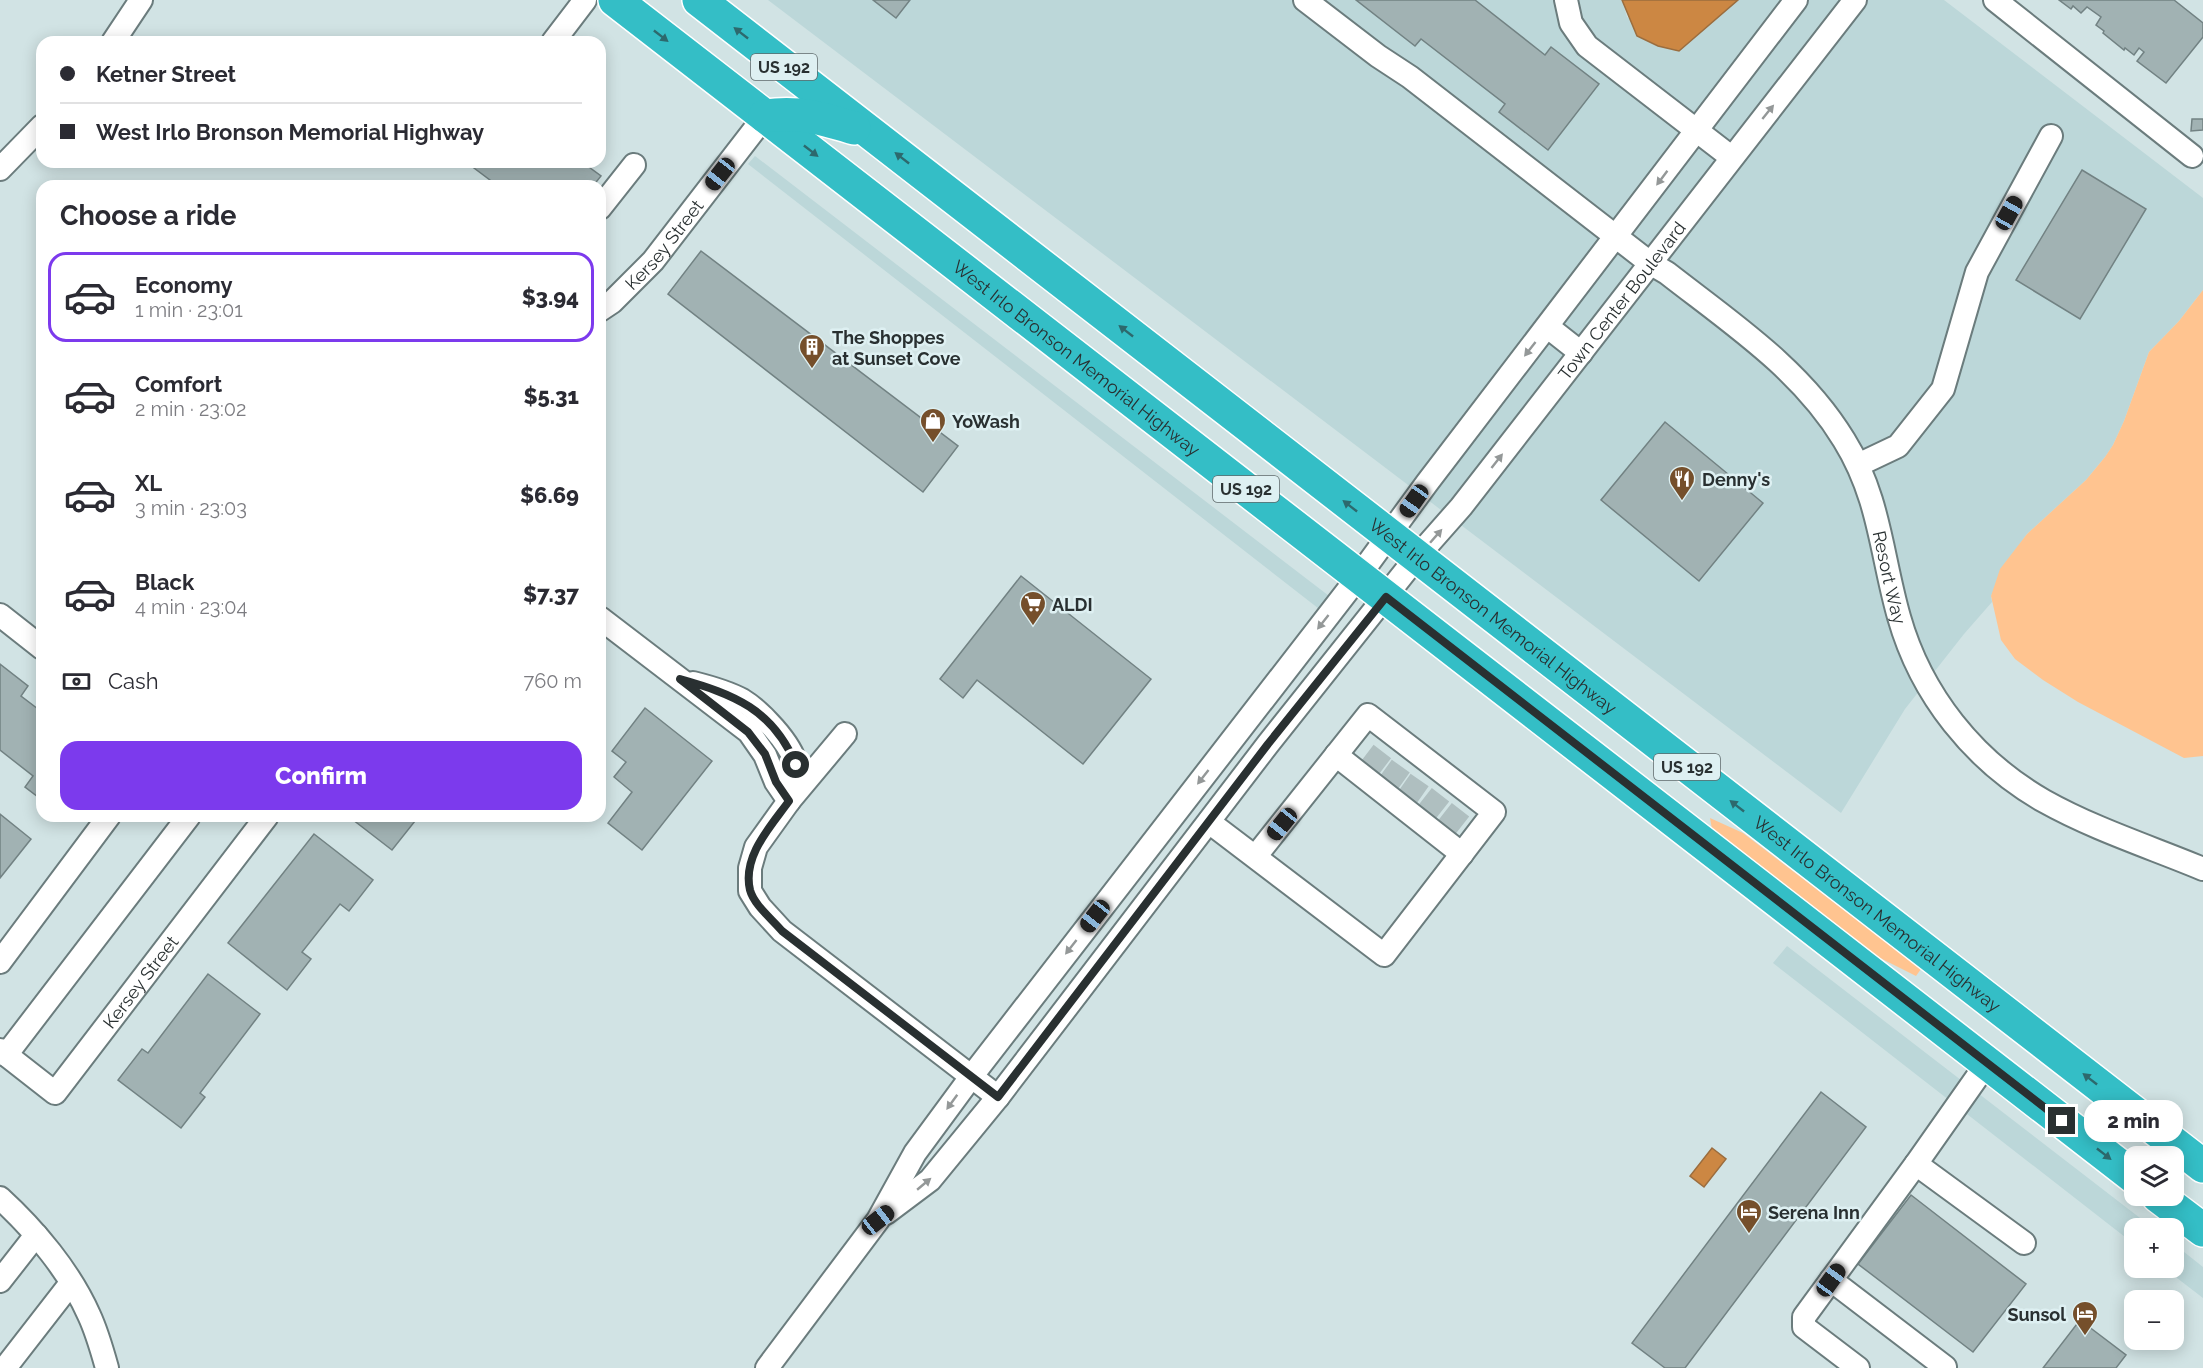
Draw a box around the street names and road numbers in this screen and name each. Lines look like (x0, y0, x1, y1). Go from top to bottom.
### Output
road number: US 192 (751, 54, 817, 80)
street label: Kersey Street (620, 195, 707, 294)
street label: Town Center Boulevard (1554, 217, 1689, 384)
street label: West Irlo Bronson Memorial Highway (949, 255, 1205, 460)
road number: US 192 (1213, 476, 1279, 502)
street label: West Irlo Bronson Memorial Highway (1365, 513, 1621, 718)
street label: Resort Way (1869, 529, 1911, 627)
road number: US 192 (1654, 754, 1720, 780)
street label: West Irlo Bronson Memorial Highway (1750, 811, 2005, 1016)
street label: Kersey Street (98, 931, 182, 1032)

